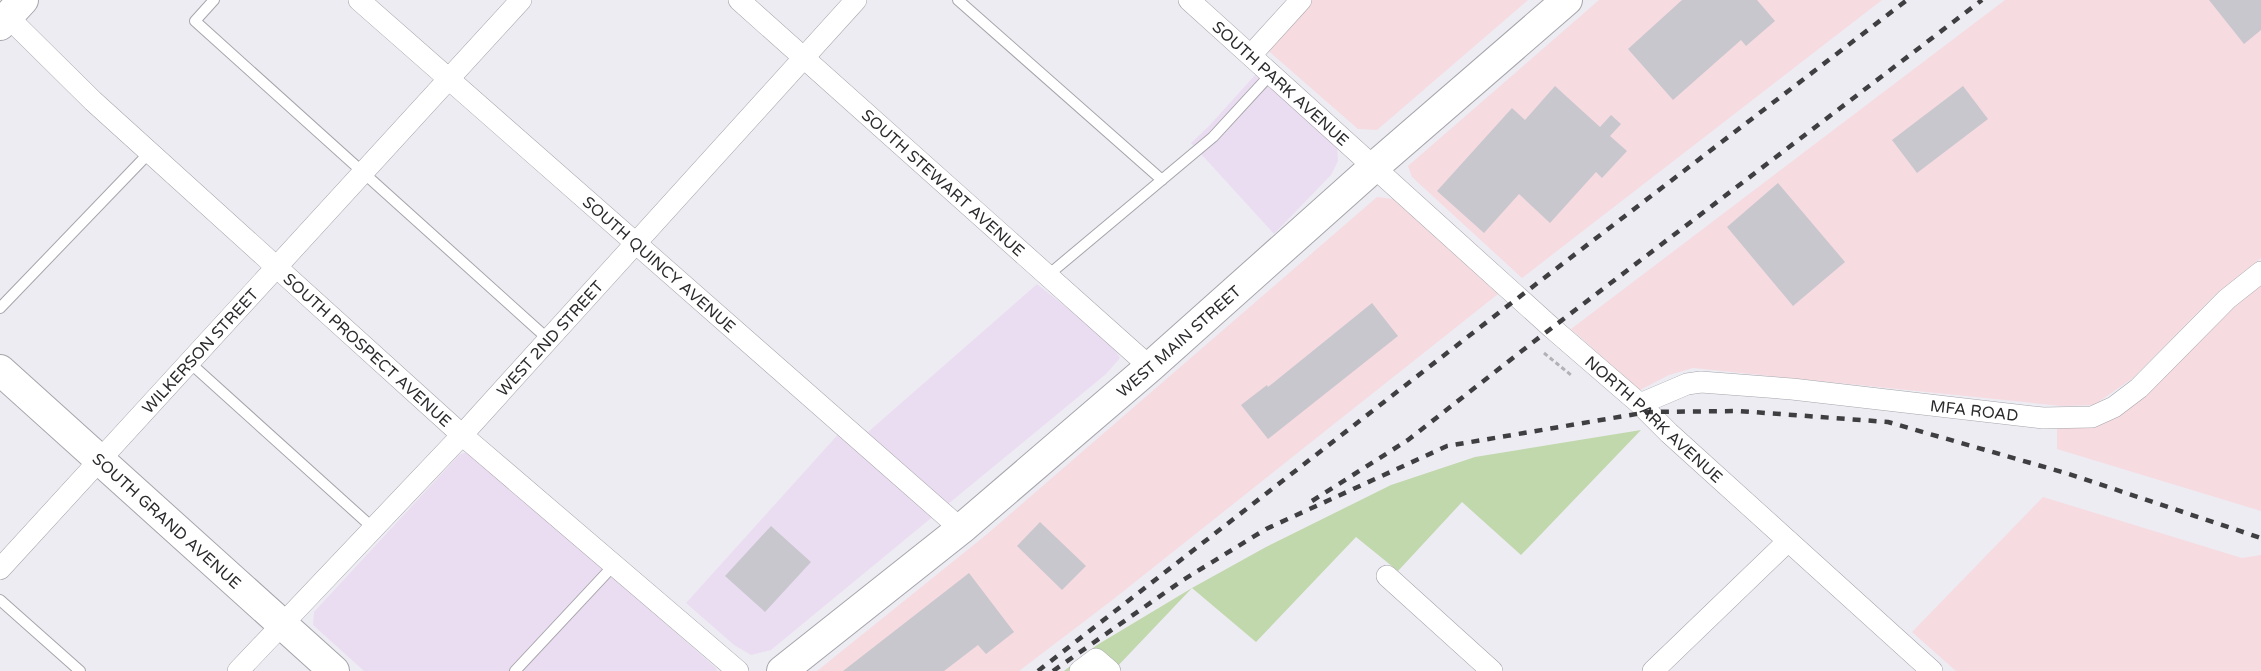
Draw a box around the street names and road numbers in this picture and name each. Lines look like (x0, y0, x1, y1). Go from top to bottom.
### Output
street label: SOUTH PARK AVENUE (1208, 17, 1353, 151)
street label: SOUTH STEWART AVENUE (857, 105, 1028, 261)
street label: SOUTH QUINCY AVENUE (578, 192, 739, 337)
street label: SOUTH PROSPECT AVENUE (279, 269, 455, 432)
street label: WEST 2ND STREET (493, 277, 608, 401)
street label: WEST MAIN STREET (1113, 281, 1246, 402)
street label: WILKERSON STREET (138, 284, 263, 418)
street label: NORTH PARK AVENUE (1580, 352, 1726, 488)
street label: MFA ROAD (1929, 396, 2019, 426)
street label: SOUTH GRAND AVENUE (88, 449, 245, 594)

